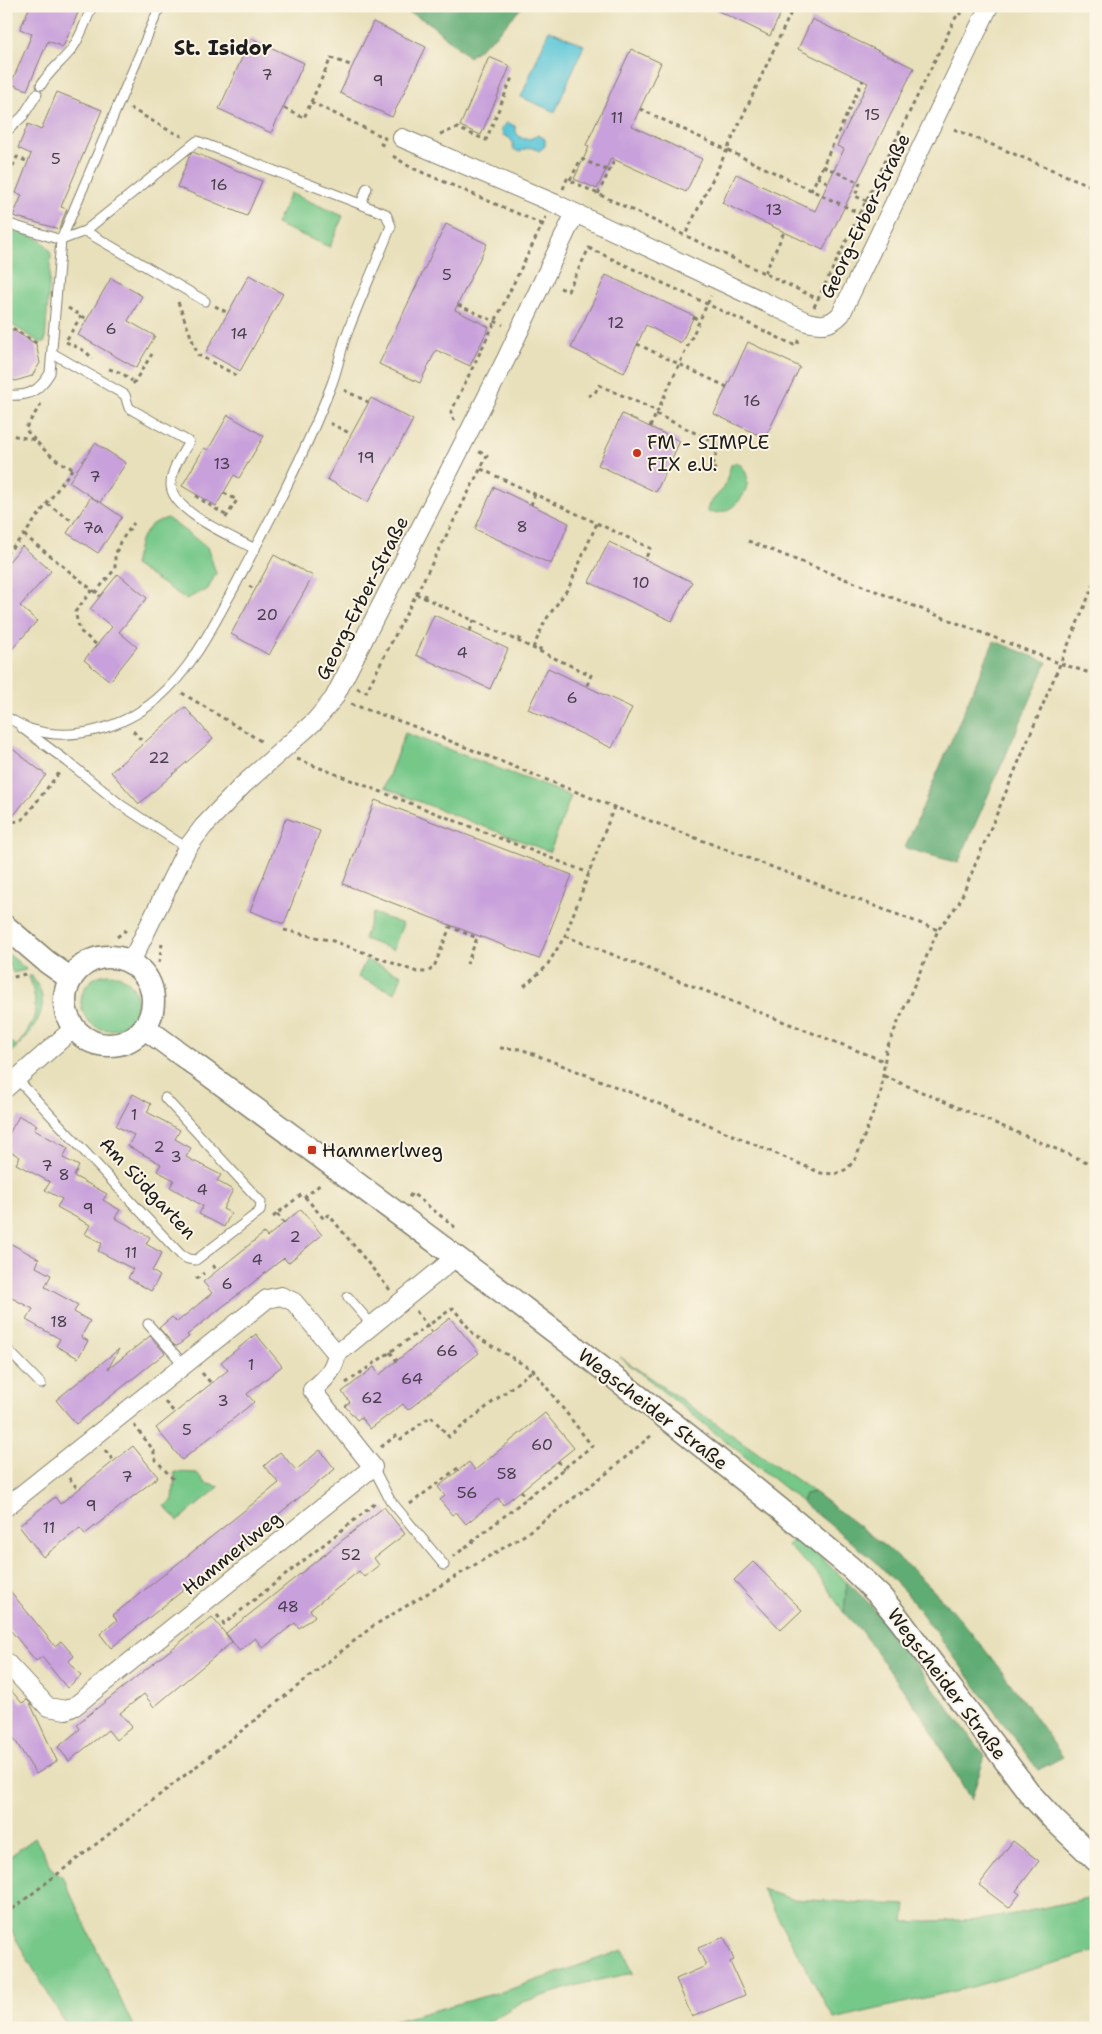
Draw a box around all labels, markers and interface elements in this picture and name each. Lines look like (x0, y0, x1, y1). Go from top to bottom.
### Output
district label: St. Isidor (174, 35, 273, 61)
house number: 7 (261, 64, 273, 85)
house number: 9 (372, 70, 384, 91)
house number: 15 (864, 104, 880, 125)
house number: 11 (611, 107, 623, 128)
street label: Georg-Erber-Straße (814, 129, 916, 303)
house number: 5 (51, 148, 61, 169)
house number: 16 (210, 174, 228, 195)
house number: 13 (765, 199, 783, 220)
house number: 5 (442, 264, 452, 285)
house number: 12 (607, 312, 625, 333)
house number: 6 (105, 318, 117, 339)
house number: 14 (230, 323, 248, 344)
house number: 16 (743, 390, 761, 411)
place label: FM - SIMPLE FIX e.U. (647, 430, 769, 477)
house number: 19 (357, 447, 375, 468)
marker: FM - SIMPLE FIX e.U. (631, 447, 643, 459)
house number: 13 (213, 453, 231, 474)
house number: 7 (89, 466, 101, 487)
street label: Georg-Erber-Straße (310, 512, 414, 684)
house number: 8 (516, 516, 528, 537)
house number: 7a (83, 517, 103, 538)
house number: 10 (632, 572, 650, 593)
house number: 20 (256, 604, 278, 625)
house number: 4 (456, 642, 468, 663)
house number: 6 (566, 687, 578, 708)
house number: 22 (148, 747, 170, 768)
house number: 1 (131, 1104, 137, 1125)
street label: Am Südgarten (94, 1132, 202, 1244)
house number: 2 (153, 1136, 165, 1157)
place label: Hammerlweg (322, 1138, 443, 1163)
marker: Hammerlweg (306, 1144, 318, 1156)
house number: 3 (170, 1146, 182, 1167)
house number: 7 (41, 1155, 53, 1176)
house number: 8 (58, 1164, 70, 1185)
house number: 4 (196, 1179, 208, 1200)
house number: 9 (82, 1198, 94, 1219)
house number: 2 (289, 1226, 301, 1247)
house number: 11 (125, 1242, 137, 1263)
house number: 4 (251, 1249, 263, 1270)
house number: 6 (221, 1273, 233, 1294)
house number: 18 (50, 1311, 68, 1332)
house number: 66 (436, 1340, 458, 1361)
street label: Wegscheider Straße (573, 1342, 733, 1476)
house number: 1 (248, 1354, 254, 1375)
house number: 64 (401, 1368, 423, 1389)
house number: 62 (361, 1387, 383, 1408)
house number: 3 (217, 1390, 229, 1411)
house number: 5 (182, 1419, 192, 1440)
house number: 60 (531, 1434, 553, 1455)
house number: 58 (497, 1463, 517, 1484)
house number: 7 (121, 1466, 133, 1487)
house number: 56 (457, 1482, 477, 1503)
house number: 9 (85, 1495, 97, 1516)
street label: Hammerlweg (177, 1505, 287, 1601)
house number: 11 (43, 1517, 55, 1538)
house number: 52 (341, 1544, 361, 1565)
house number: 48 (277, 1596, 299, 1617)
street label: Wegscheider Straße (882, 1603, 1012, 1765)

